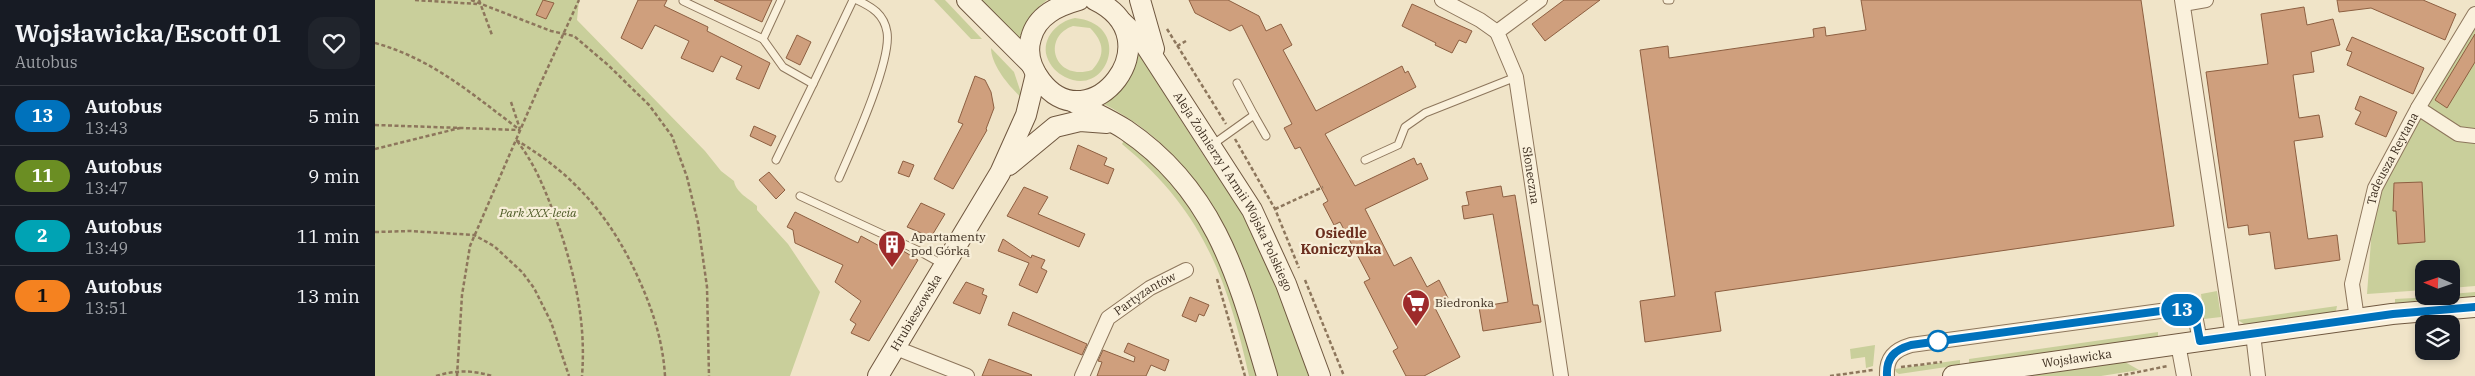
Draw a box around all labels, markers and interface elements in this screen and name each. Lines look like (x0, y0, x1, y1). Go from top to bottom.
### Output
text: Wojsławicka/Escott 01 (15, 17, 281, 49)
button: heart (308, 17, 360, 69)
text: Autobus (15, 52, 78, 72)
street label: Aleja Żołnierzy I Armii Wojska Polskiego (1171, 89, 1296, 293)
text: Autobus (85, 94, 162, 118)
text: 13 (32, 104, 53, 127)
text: 5 min (308, 104, 360, 128)
street label: Tadeusza Reytana (2363, 109, 2422, 206)
text: 13:43 (85, 118, 128, 138)
street label: Słoneczna (1520, 145, 1543, 206)
text: Autobus (85, 154, 162, 178)
text: 11 (32, 164, 53, 187)
text: 9 min (308, 164, 360, 188)
text: 13:47 (85, 178, 128, 198)
park label: Park XXX-lecia (498, 205, 577, 220)
text: Autobus (85, 214, 162, 238)
text: 2 (37, 224, 48, 247)
text: 11 min (297, 224, 360, 248)
district label: Osiedle Koniczynka (1300, 224, 1382, 258)
building icon: Apartamenty pod Górką (877, 229, 907, 268)
place label: Apartamenty pod Górką (911, 229, 986, 258)
text: 13:49 (85, 238, 128, 258)
north arrow (2415, 260, 2460, 305)
map controls (2415, 260, 2460, 360)
street label: Partyzantów (1111, 268, 1179, 318)
street label: Hrubieszowska (887, 271, 945, 353)
text: Autobus (85, 274, 162, 298)
text: 1 (37, 284, 48, 307)
text: 13 min (297, 284, 360, 308)
supermarket icon: Biedronka (1401, 288, 1431, 327)
line badge: 13 (2159, 294, 2205, 326)
place label: Biedronka (1435, 295, 1494, 310)
text: 13:51 (85, 298, 128, 318)
text: 13 (2171, 298, 2193, 321)
button: layers (2415, 315, 2460, 360)
unlabelled marker (1927, 330, 1949, 352)
street label: Wojsławicka (2041, 346, 2113, 370)

